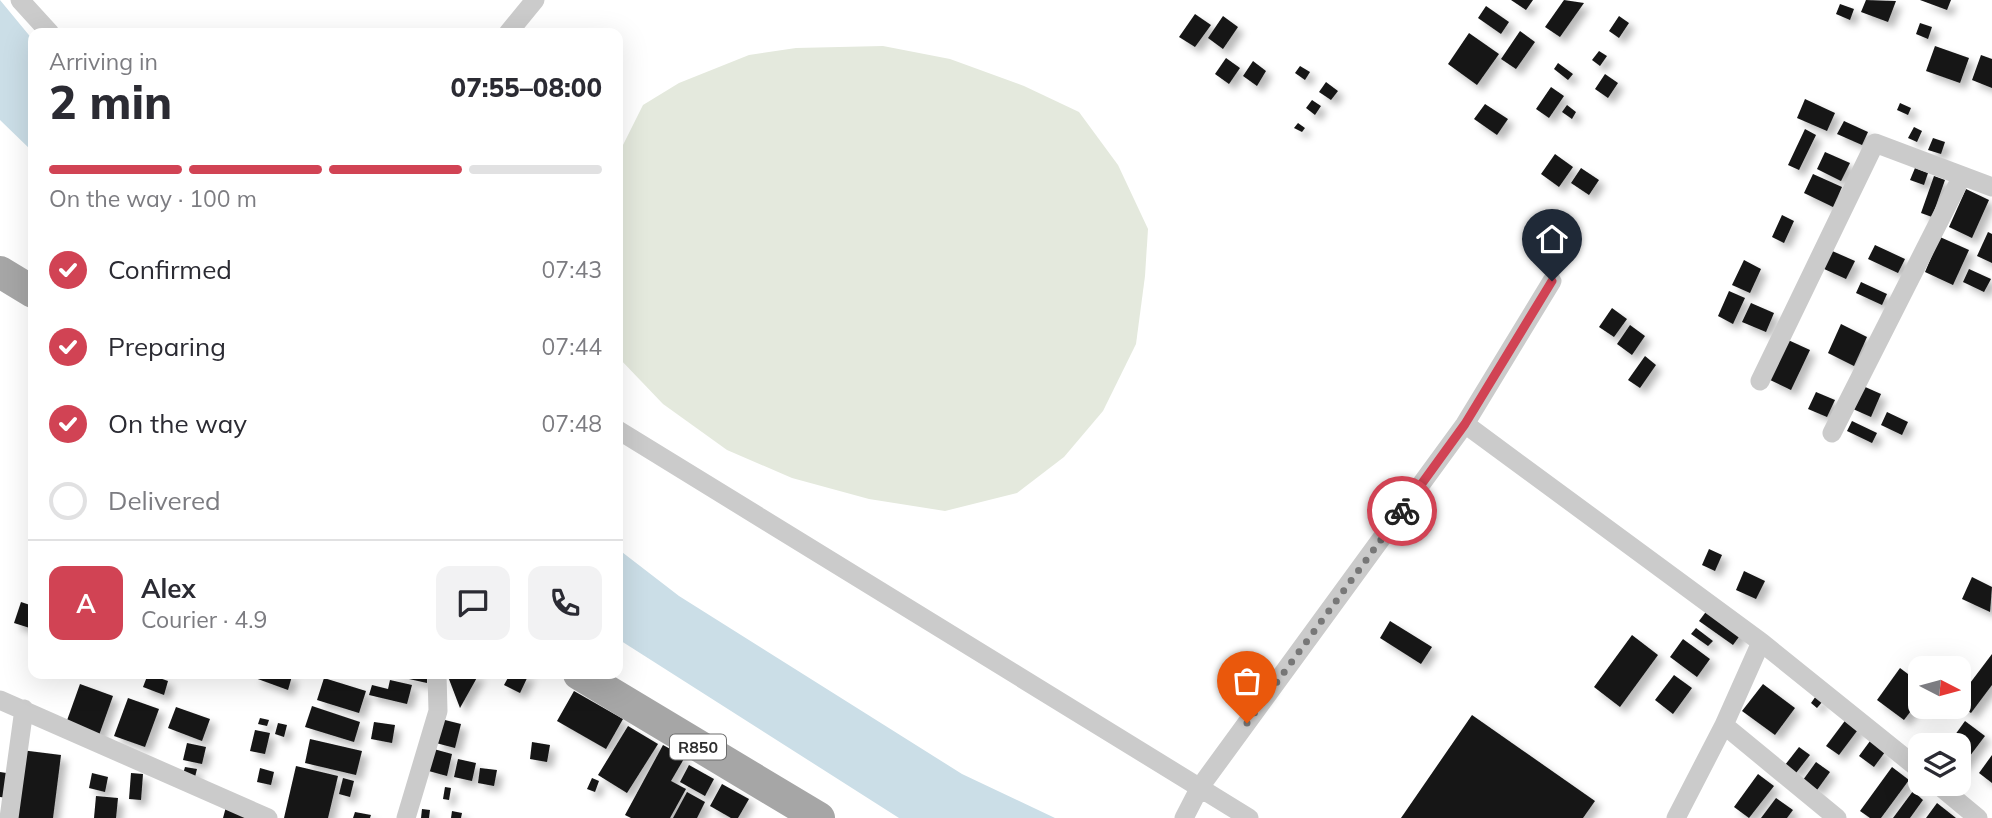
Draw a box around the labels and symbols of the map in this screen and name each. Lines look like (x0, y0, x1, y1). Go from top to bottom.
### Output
pin (1522, 209, 1582, 281)
courier (1367, 476, 1437, 546)
pin (1217, 651, 1277, 723)
north arrow (1908, 656, 1970, 719)
road number: R850 (670, 734, 726, 760)

